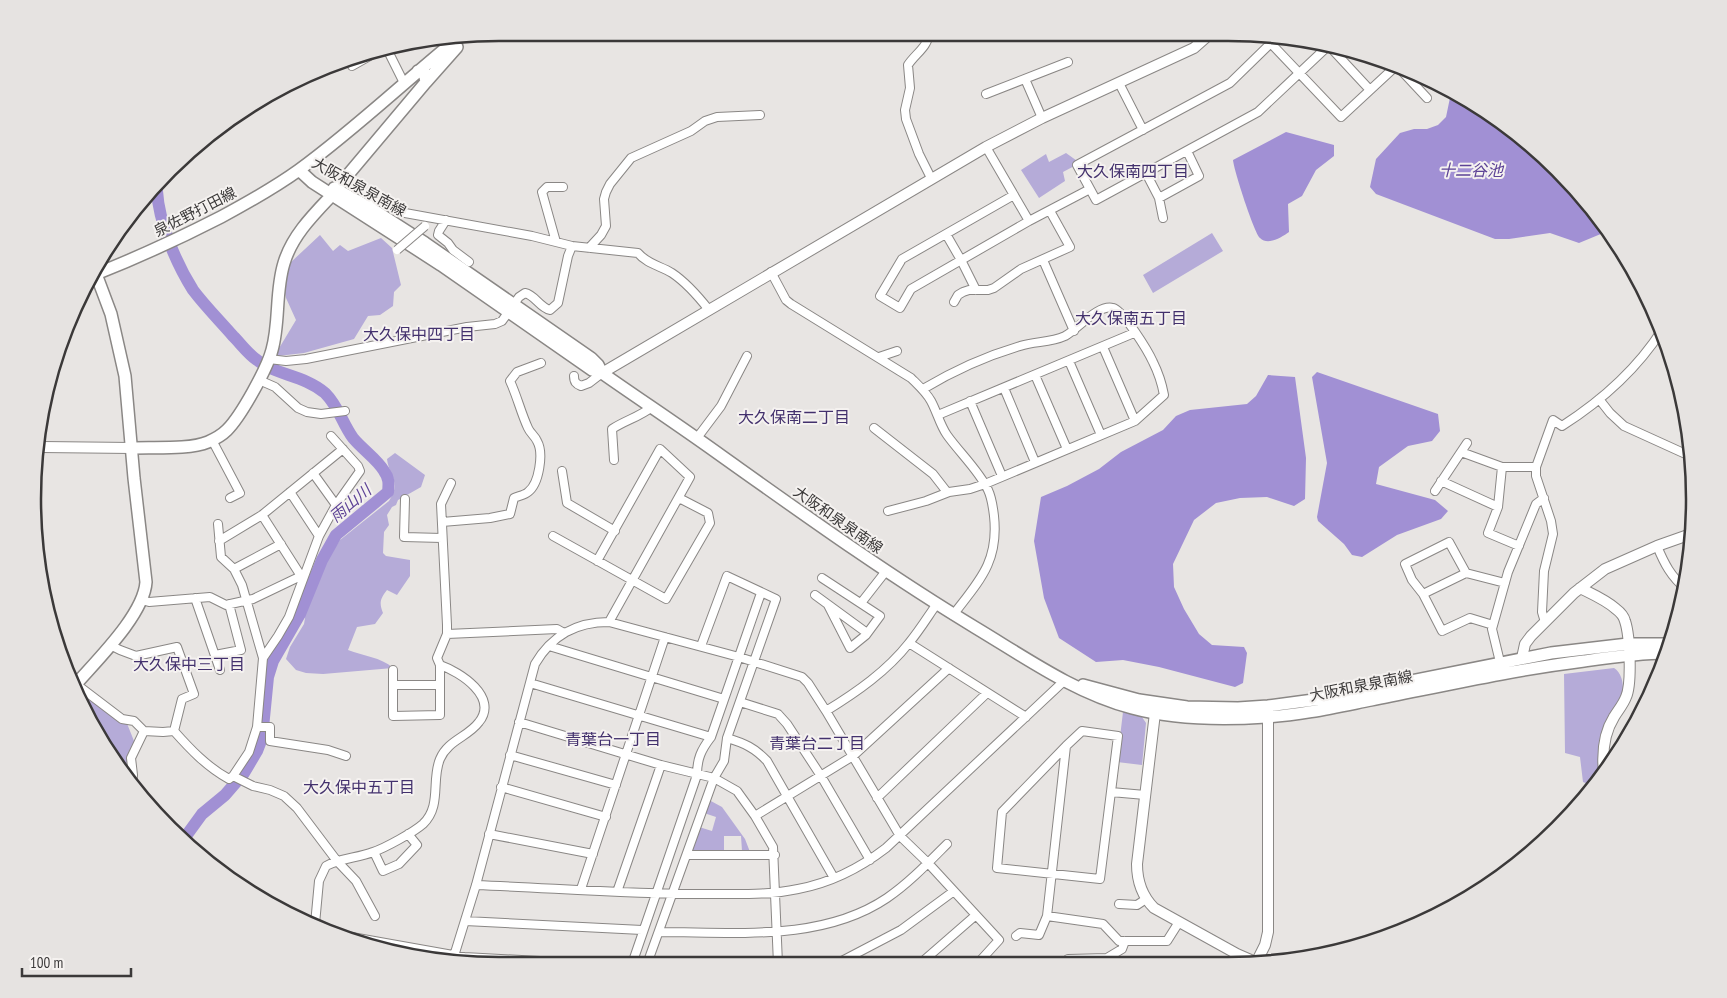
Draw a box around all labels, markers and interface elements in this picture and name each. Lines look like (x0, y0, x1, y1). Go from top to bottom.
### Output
street label: 大阪和泉泉南線 (309, 153, 410, 220)
water label: 十二谷池 (1439, 160, 1505, 180)
district label: 大久保南四丁目 (1077, 161, 1189, 181)
street label: 泉佐野打田線 (150, 183, 239, 240)
district label: 大久保南五丁目 (1075, 308, 1187, 328)
district label: 大久保中四丁目 (363, 324, 475, 344)
district label: 大久保南二丁目 (738, 407, 850, 427)
water label: 雨山川 (325, 479, 376, 526)
street label: 大阪和泉泉南線 (790, 482, 887, 557)
district label: 大久保中三丁目 (133, 654, 245, 674)
street label: 大阪和泉泉南線 (1308, 666, 1414, 705)
district label: 青葉台一丁目 (565, 729, 661, 749)
district label: 青葉台二丁目 (769, 733, 865, 753)
district label: 大久保中五丁目 (303, 777, 415, 797)
scale bar (22, 946, 131, 978)
text: 100 m (30, 953, 63, 972)

